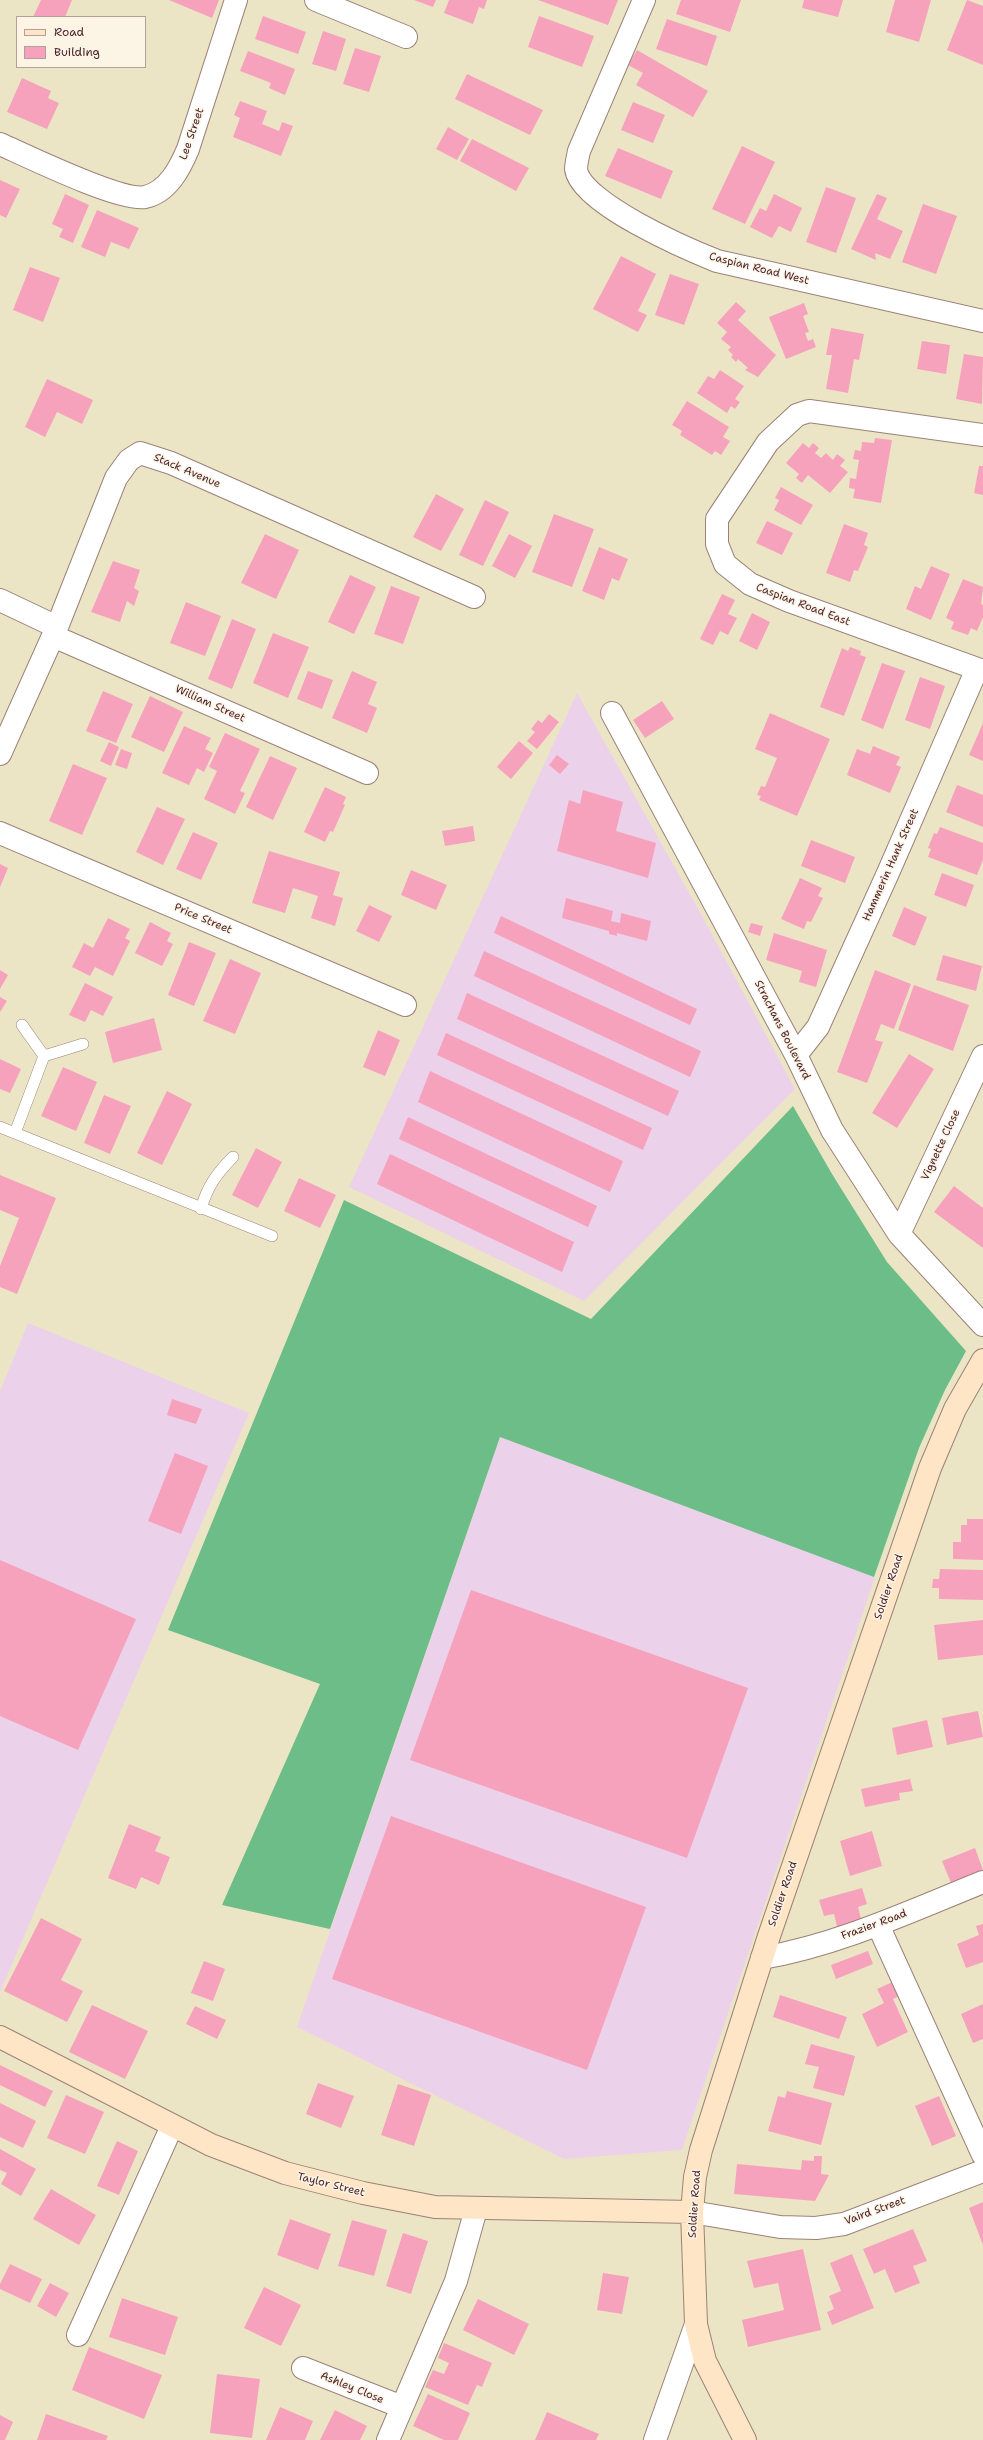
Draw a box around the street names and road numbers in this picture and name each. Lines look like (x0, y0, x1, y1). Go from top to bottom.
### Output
street label: Lee Street (177, 106, 207, 162)
street label: Caspian Road West (708, 250, 810, 288)
street label: Stack Avenue (151, 451, 223, 491)
street label: Caspian Road East (754, 581, 852, 629)
street label: William Street (173, 683, 247, 725)
street label: Hammerin Hank Street (860, 807, 922, 923)
street label: Price Street (172, 901, 234, 937)
street label: Strachans Boulevard (751, 978, 813, 1082)
street label: Vignette Close (919, 1107, 963, 1183)
street label: Soldier Road (872, 1553, 906, 1621)
street label: Soldier Road (766, 1860, 800, 1928)
street label: Frazier Road (839, 1907, 909, 1943)
street label: Taylor Street (296, 2170, 366, 2200)
street label: Soldier Road (686, 2170, 704, 2238)
street label: Vaird Street (843, 2194, 907, 2228)
street label: Ashley Close (318, 2369, 386, 2407)

